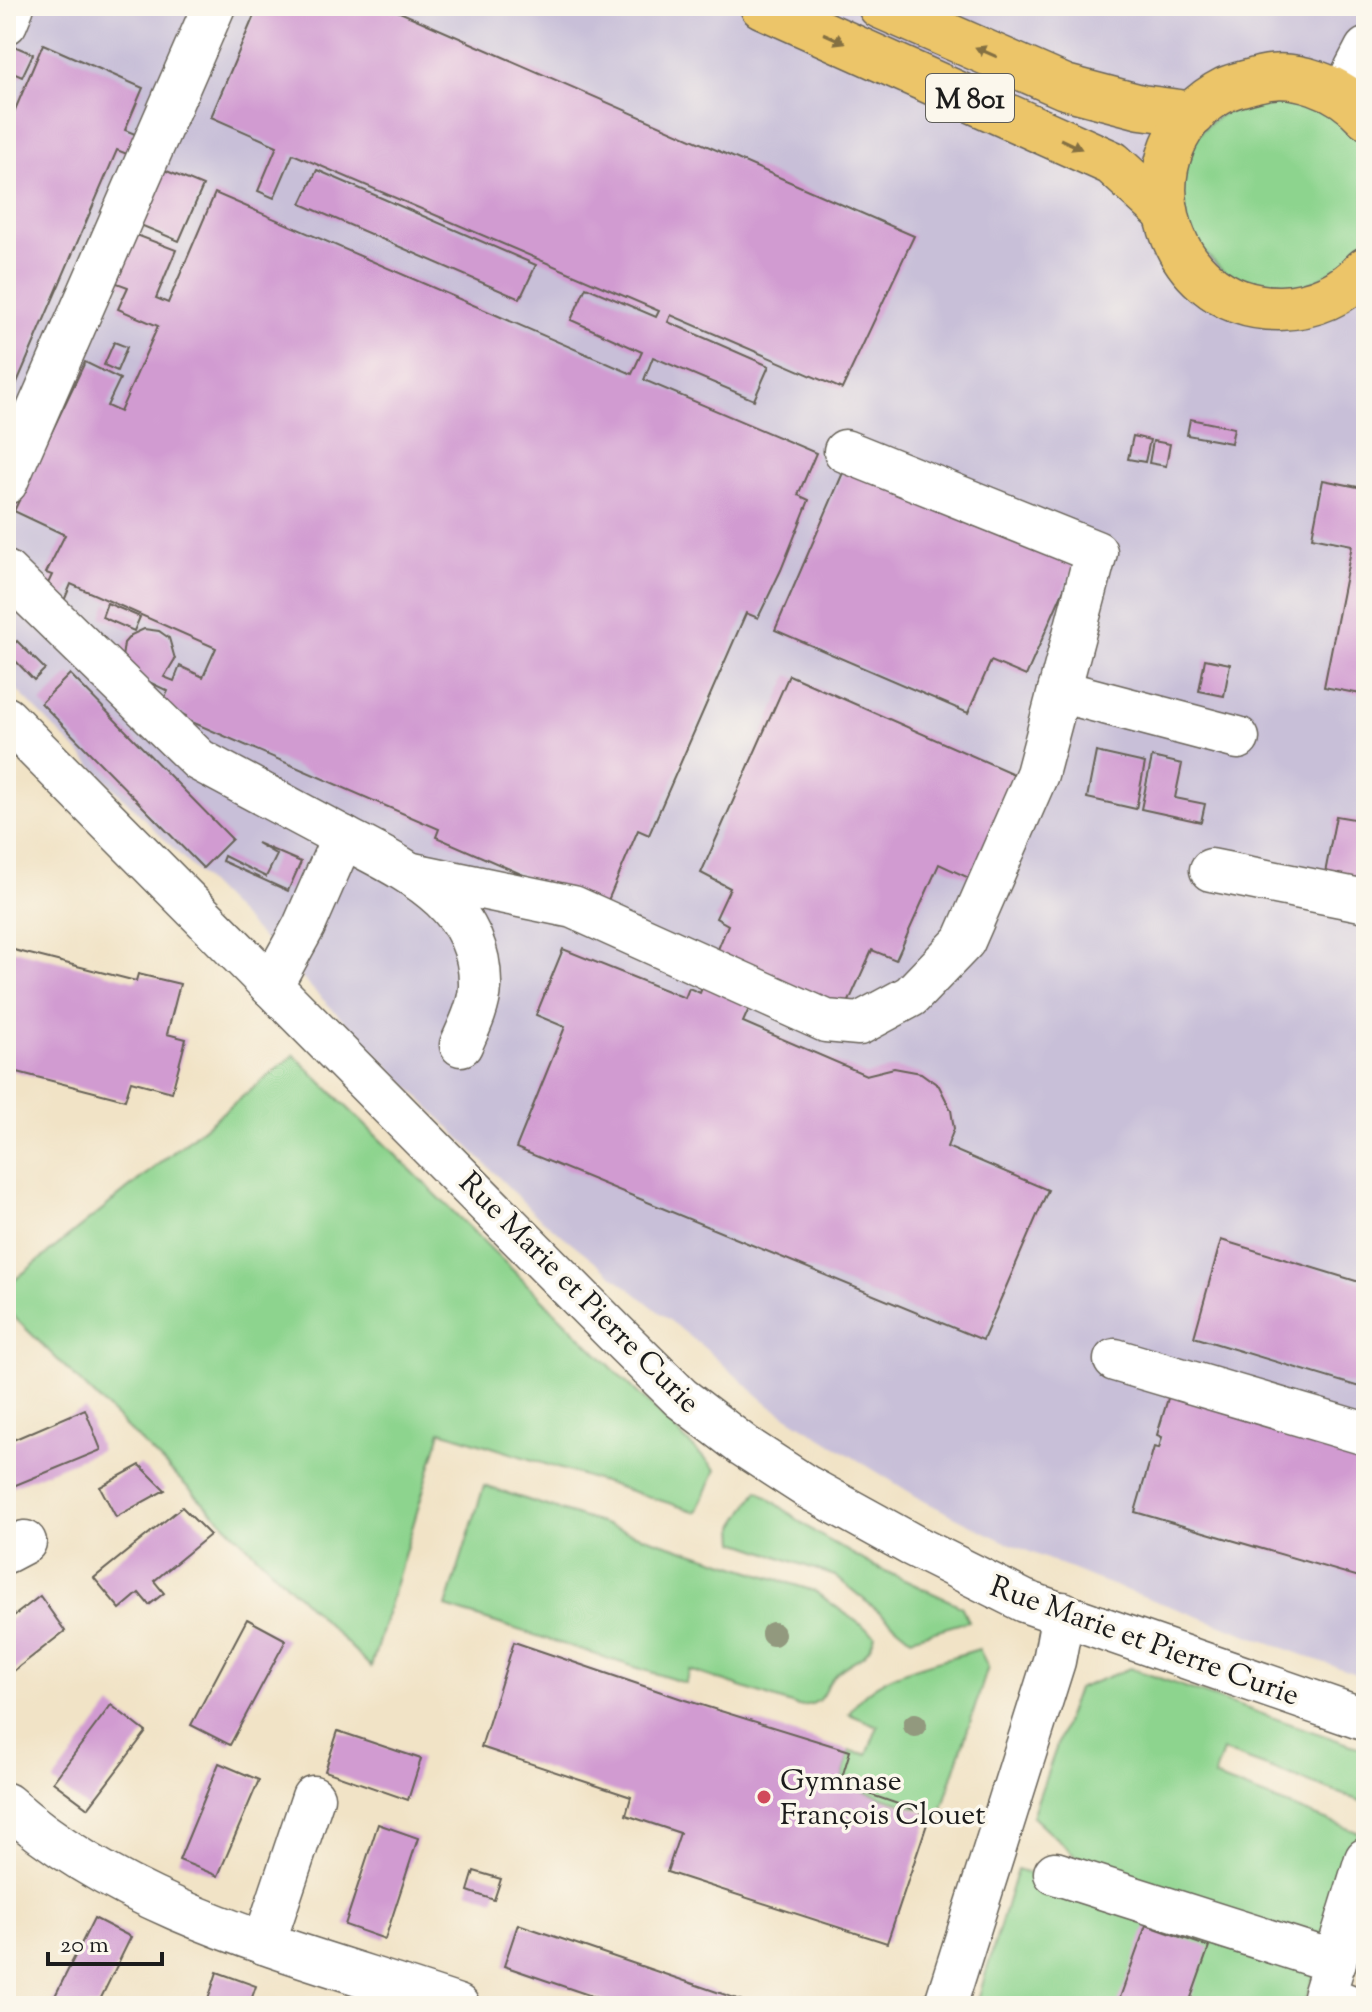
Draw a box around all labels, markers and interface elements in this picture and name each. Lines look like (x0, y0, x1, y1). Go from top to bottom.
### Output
one-way arrow (822, 31, 845, 44)
one-way arrow (974, 46, 998, 59)
road number: M 801 (926, 74, 1014, 122)
one-way arrow (1059, 137, 1083, 151)
street label: Rue Marie et Pierre Curie (448, 1163, 709, 1424)
street label: Rue Marie et Pierre Curie (984, 1566, 1305, 1718)
place label: Gymnase François Clouet (780, 1761, 985, 1838)
marker: Gymnase François Clouet (755, 1788, 773, 1806)
scale bar (48, 1916, 162, 1966)
text: 20 m (60, 1929, 109, 1963)

